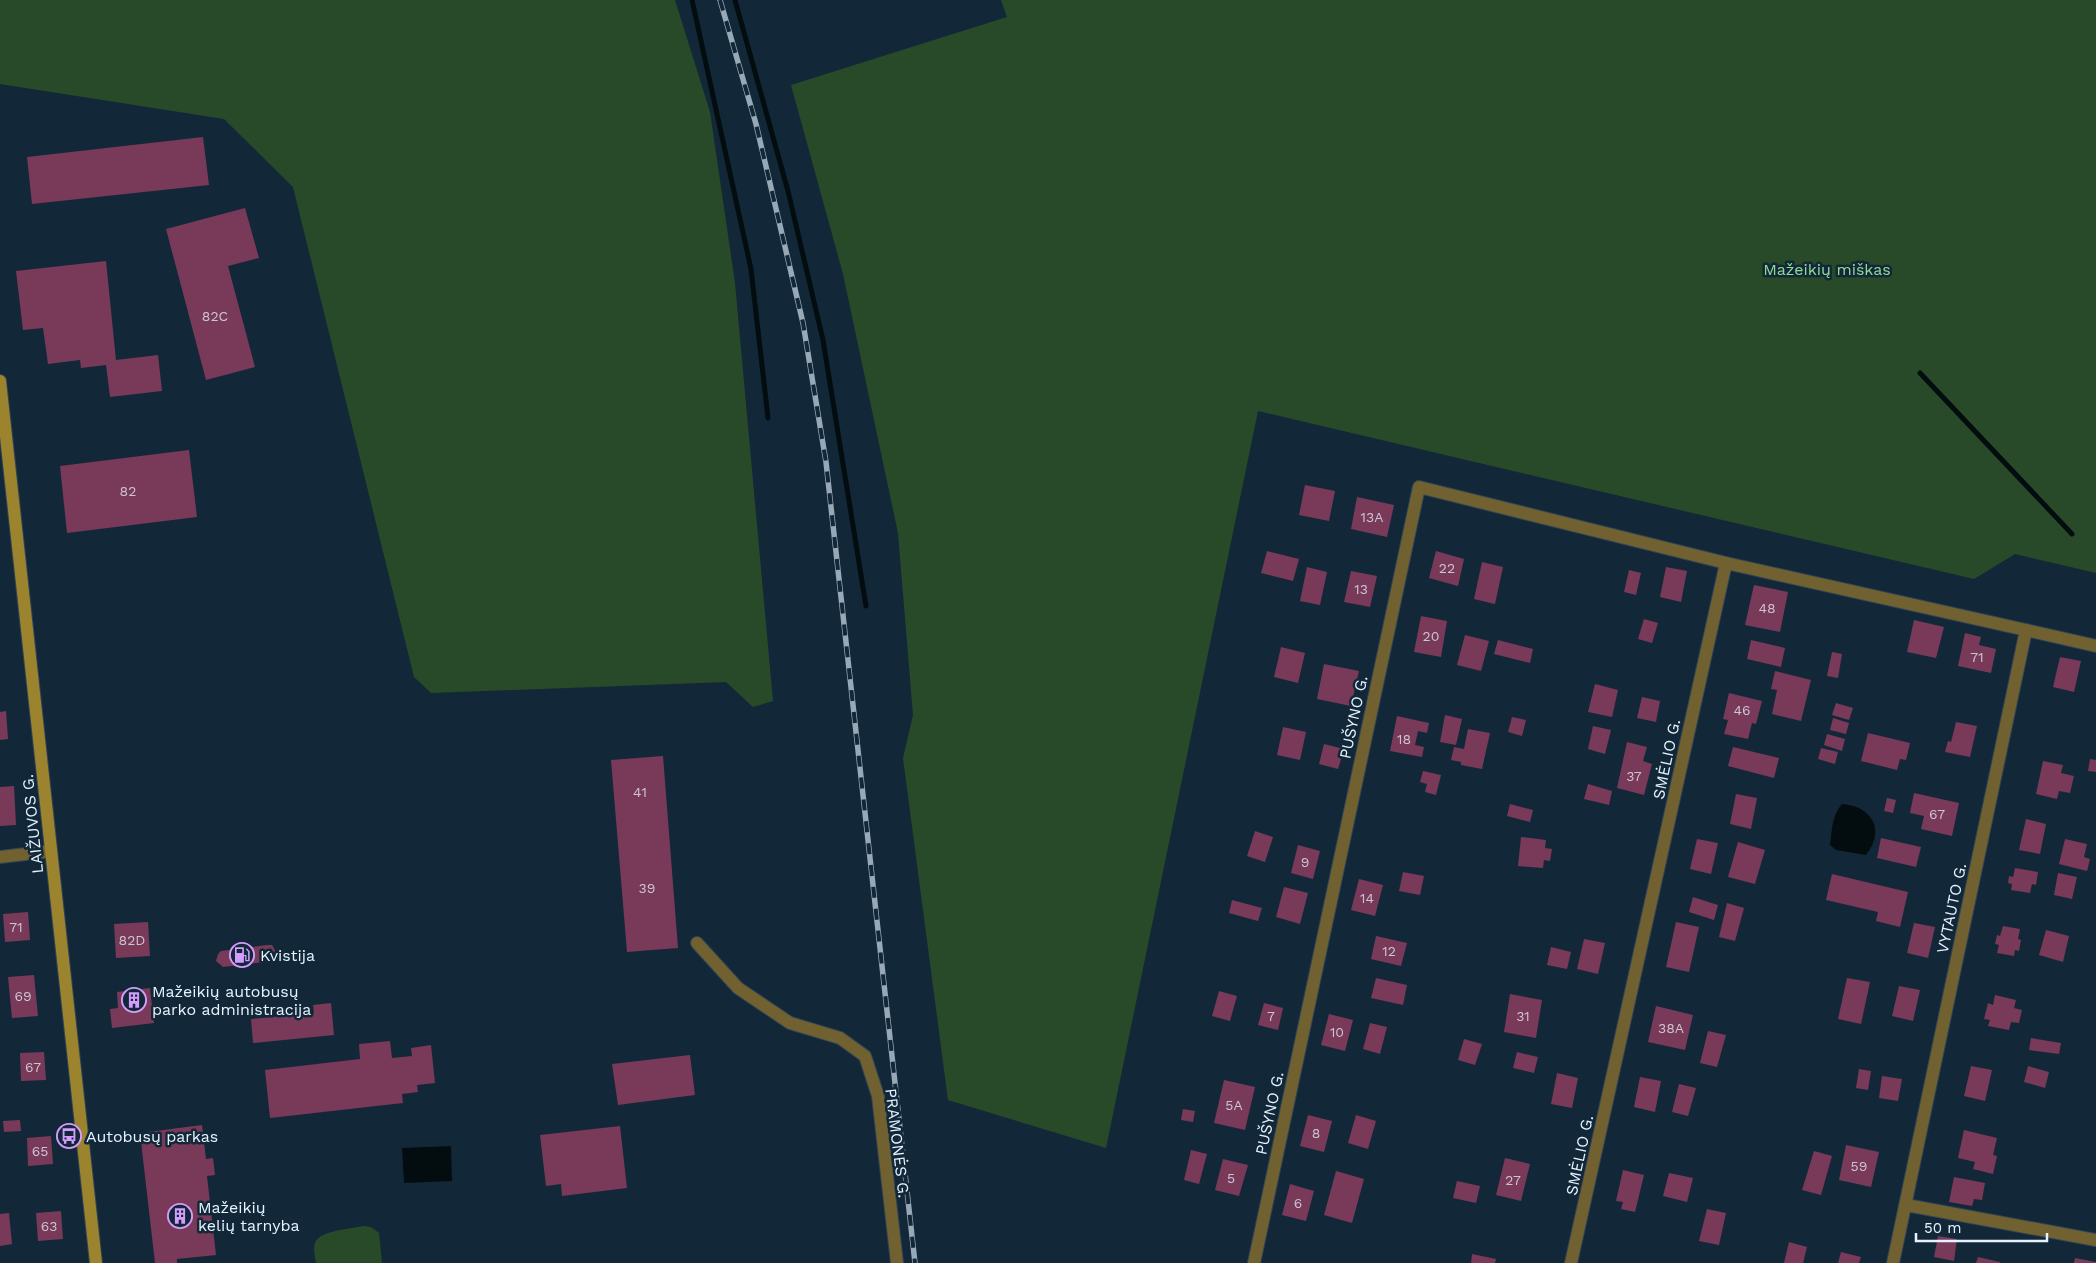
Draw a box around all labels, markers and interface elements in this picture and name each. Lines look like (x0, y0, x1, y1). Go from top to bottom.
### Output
park label: Mažeikių miškas (1763, 260, 1891, 279)
house number: 82C (202, 308, 228, 324)
house number: 82 (120, 483, 136, 499)
house number: 13A (1361, 509, 1383, 525)
house number: 22 (1439, 560, 1455, 576)
house number: 13 (1354, 581, 1368, 597)
house number: 48 (1758, 600, 1776, 616)
house number: 20 (1423, 628, 1439, 644)
house number: 71 (1970, 649, 1984, 665)
street label: PUŠYNO G. (1335, 674, 1372, 761)
house number: 46 (1733, 702, 1751, 718)
street label: SMĖLIO G. (1649, 717, 1684, 801)
house number: 18 (1397, 731, 1411, 747)
house number: 37 (1626, 768, 1642, 784)
street label: LAIŽUVOS G. (18, 773, 47, 875)
house number: 41 (633, 784, 647, 800)
house number: 67 (1929, 806, 1945, 822)
house number: 9 (1301, 854, 1309, 870)
street label: VYTAUTO G. (1933, 861, 1970, 955)
house number: 39 (639, 880, 655, 896)
house number: 14 (1360, 890, 1374, 906)
house number: 71 (9, 919, 23, 935)
house number: 82D (119, 932, 145, 948)
fuel station icon: Kvistija (229, 942, 255, 968)
house number: 12 (1382, 943, 1396, 959)
place label: Kvistija (260, 946, 315, 965)
place label: Mažeikių autobusų parko administracija (152, 982, 311, 1019)
building icon: Mažeikių autobusų parko administracija (121, 987, 147, 1013)
house number: 69 (14, 988, 32, 1004)
house number: 7 (1267, 1008, 1275, 1024)
house number: 31 (1516, 1008, 1530, 1024)
house number: 38A (1658, 1020, 1684, 1036)
house number: 10 (1330, 1024, 1344, 1040)
house number: 67 (25, 1059, 41, 1075)
street label: PUŠYNO G. (1251, 1070, 1288, 1157)
street label: PRAMONĖS G. (881, 1087, 914, 1199)
house number: 5A (1225, 1097, 1243, 1113)
street label: SMĖLIO G. (1562, 1113, 1597, 1197)
bus stop icon: Autobusų parkas (56, 1123, 82, 1149)
house number: 8 (1312, 1125, 1320, 1141)
place label: Autobusų parkas (86, 1127, 218, 1146)
house number: 65 (32, 1143, 48, 1159)
house number: 59 (1851, 1158, 1867, 1174)
house number: 5 (1227, 1170, 1235, 1186)
house number: 27 (1505, 1172, 1521, 1188)
house number: 6 (1294, 1195, 1302, 1211)
place label: Mažeikių kelių tarnyba (198, 1198, 300, 1235)
building icon: Mažeikių kelių tarnyba (167, 1203, 193, 1229)
scale bar (1916, 1210, 2047, 1242)
house number: 63 (41, 1218, 57, 1234)
text: 50 m (1924, 1219, 1961, 1237)

